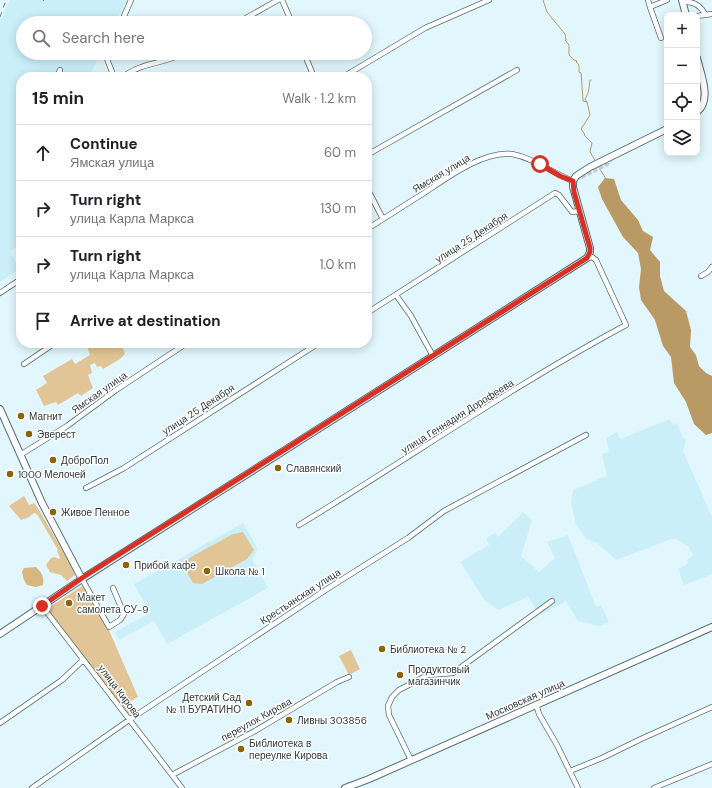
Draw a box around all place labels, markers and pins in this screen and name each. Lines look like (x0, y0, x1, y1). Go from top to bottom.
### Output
place label: Магнит (29, 410, 63, 423)
marker: Магнит (16, 411, 26, 421)
place label: Эверест (37, 428, 76, 441)
marker: Эверест (24, 429, 34, 439)
place label: ДоброПол (61, 454, 109, 467)
marker: ДоброПол (48, 455, 58, 465)
place label: Славянский (286, 462, 341, 475)
marker: Славянский (273, 463, 283, 473)
place label: 1000 Мелочей (18, 468, 86, 481)
marker: 1000 Мелочей (5, 469, 15, 479)
place label: Живое Пенное (61, 506, 130, 519)
marker: Живое Пенное (48, 507, 58, 517)
place label: Прибой кафе (134, 559, 196, 572)
marker: Прибой кафе (121, 560, 131, 570)
place label: Школа № 1 (215, 565, 265, 578)
marker: Школа № 1 (202, 566, 212, 576)
place label: Макет самолета СУ-9 (77, 591, 148, 616)
marker: Макет самолета СУ-9 (64, 598, 74, 608)
place label: Библиотека № 2 (390, 643, 466, 656)
marker: Библиотека № 2 (377, 644, 387, 654)
place label: Продуктовый магазинчик (408, 663, 470, 688)
marker: Продуктовый магазинчик (395, 670, 405, 680)
place label: Детский Сад № 11 БУРАТИНО (166, 691, 241, 716)
marker: Детский Сад № 11 БУРАТИНО (244, 698, 254, 708)
place label: Ливны 303856 (297, 714, 367, 727)
marker: Ливны 303856 (284, 715, 294, 725)
place label: Библиотека в переулке Кирова (249, 737, 328, 762)
marker: Библиотека в переулке Кирова (236, 744, 246, 754)

